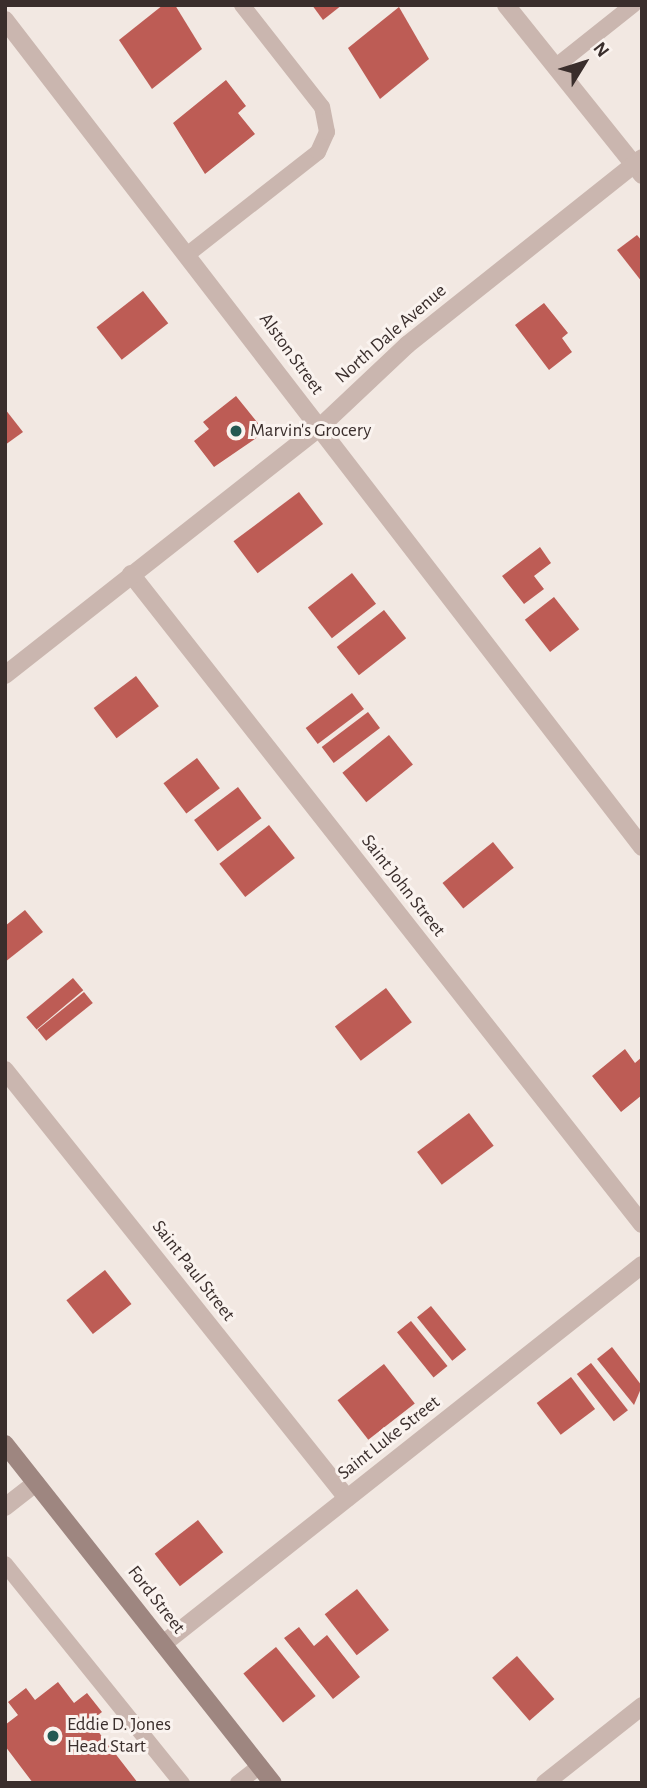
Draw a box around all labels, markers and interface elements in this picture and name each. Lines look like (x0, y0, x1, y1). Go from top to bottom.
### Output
north arrow (549, 28, 619, 98)
text: N (589, 39, 612, 61)
street label: North Dale Avenue (331, 279, 451, 389)
street label: Alston Street (254, 309, 328, 399)
place label: Marvin's Grocery (250, 420, 371, 442)
marker: Marvin's Grocery (228, 423, 244, 439)
street label: Saint John Street (356, 830, 450, 942)
street label: Saint Paul Street (147, 1216, 239, 1326)
street label: Saint Luke Street (333, 1391, 445, 1485)
street label: Ford Street (122, 1561, 190, 1639)
place label: Eddie D. Jones Head Start (67, 1714, 171, 1758)
marker: Eddie D. Jones Head Start (45, 1728, 61, 1744)

